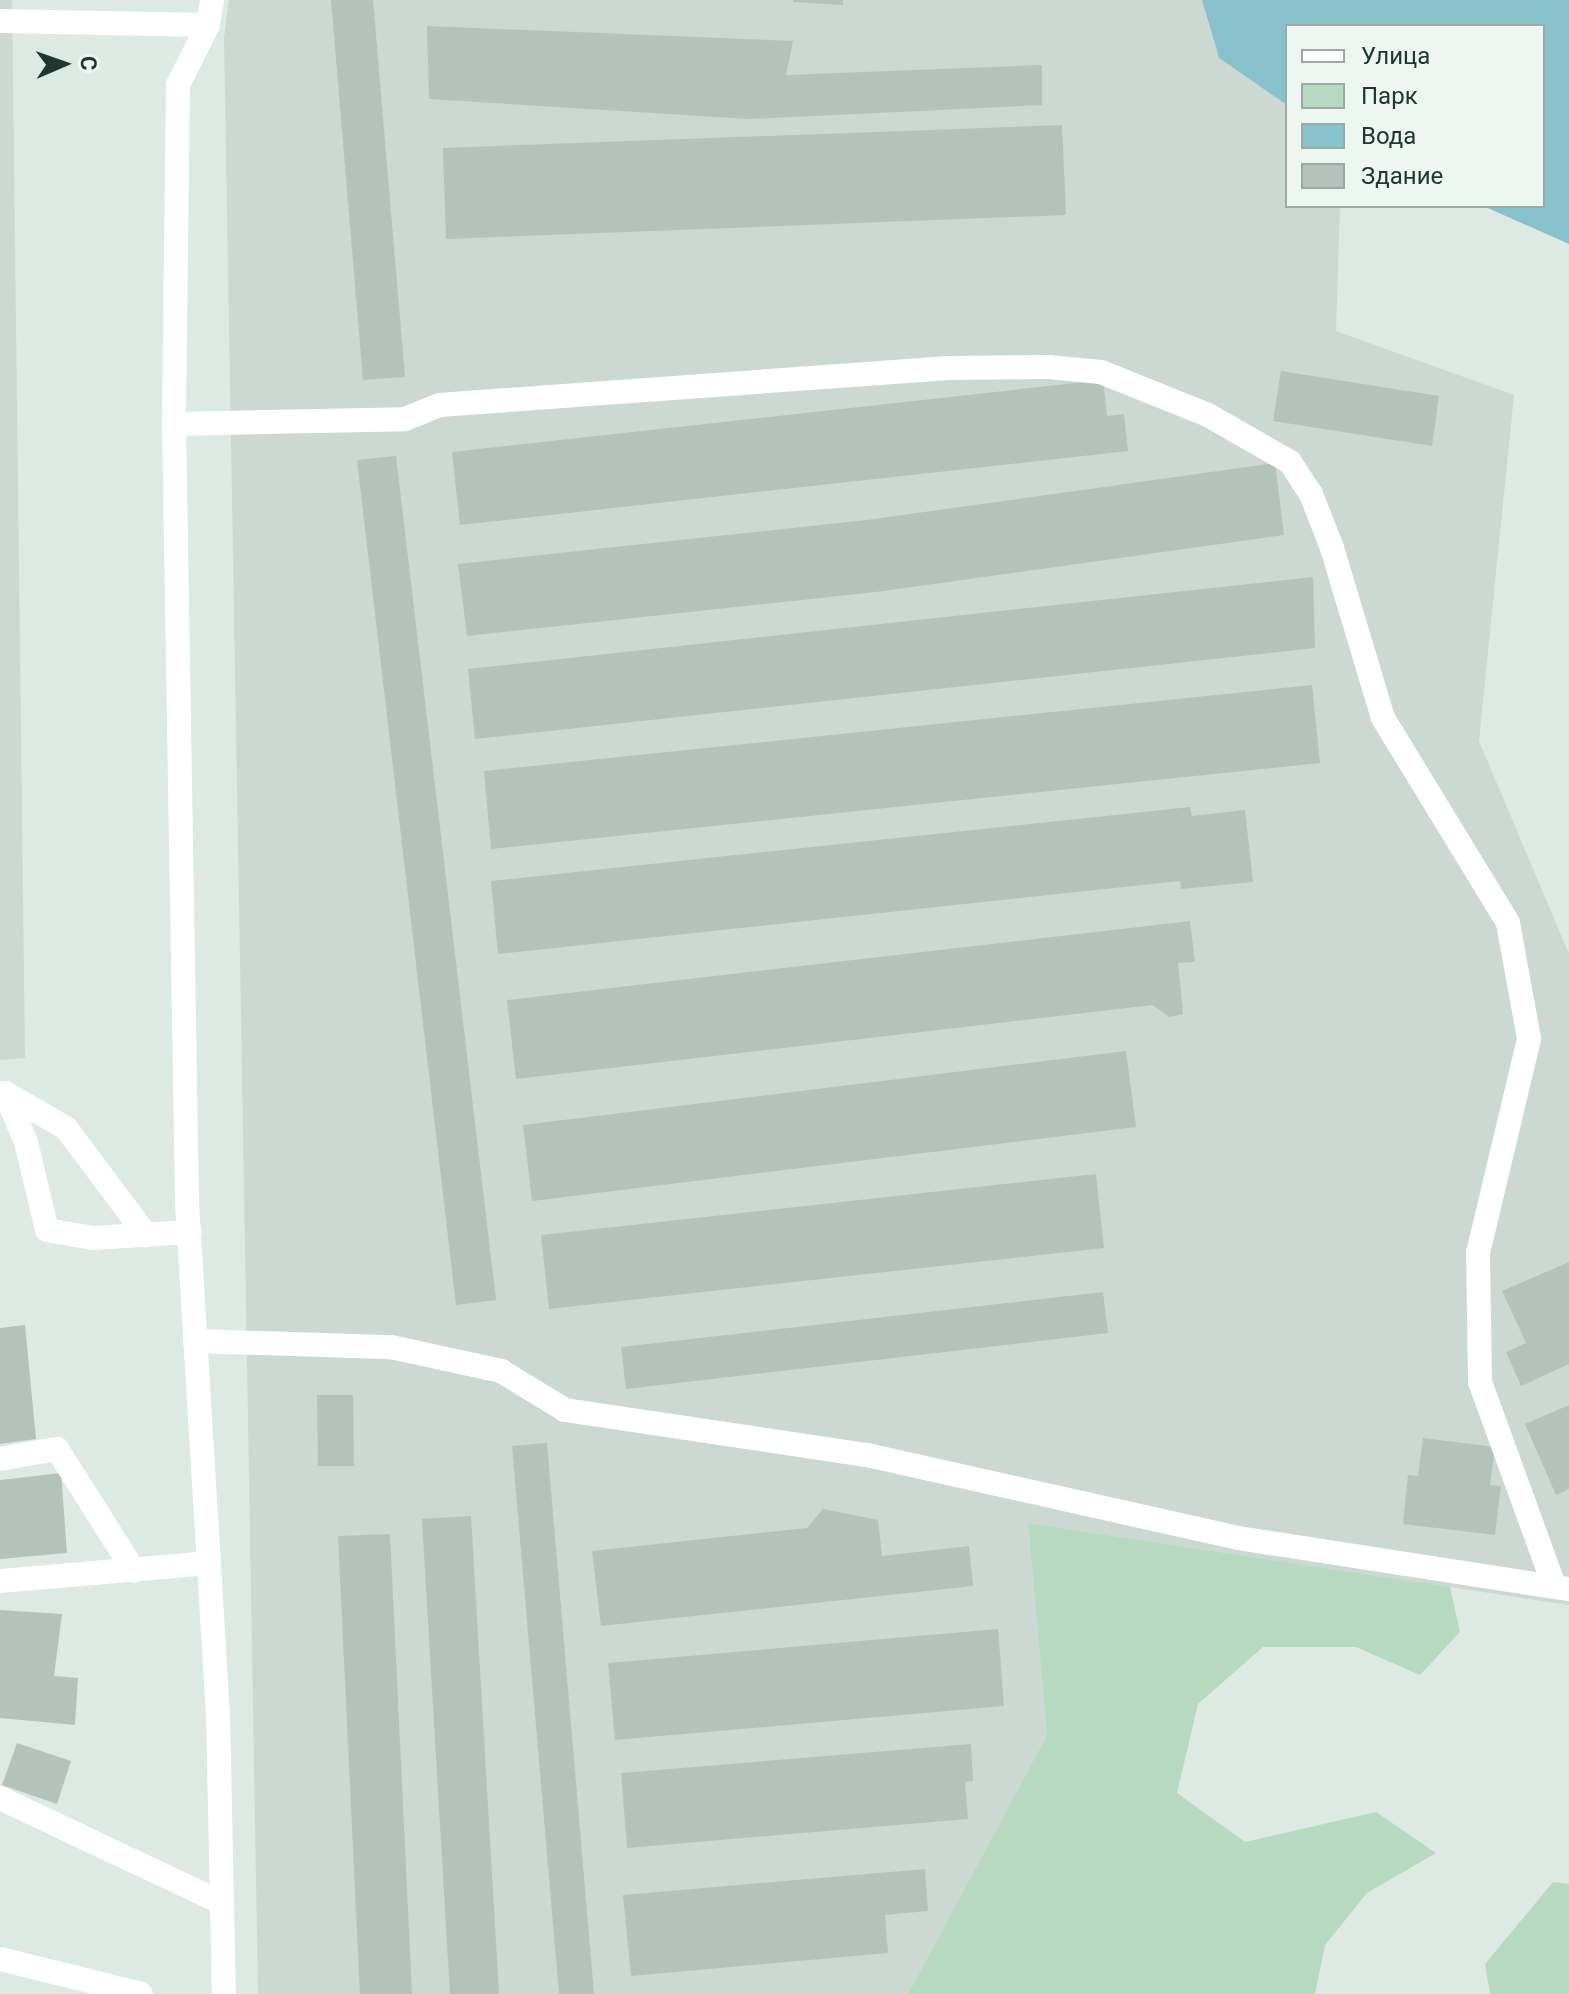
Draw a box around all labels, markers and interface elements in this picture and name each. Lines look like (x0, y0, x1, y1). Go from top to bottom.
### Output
north arrow (24, 24, 104, 104)
legend (1285, 24, 1545, 208)
text: Улица (1361, 42, 1430, 70)
text: С (76, 56, 101, 71)
text: Парк (1361, 82, 1418, 110)
text: Вода (1361, 122, 1416, 150)
text: Здание (1361, 162, 1443, 190)

